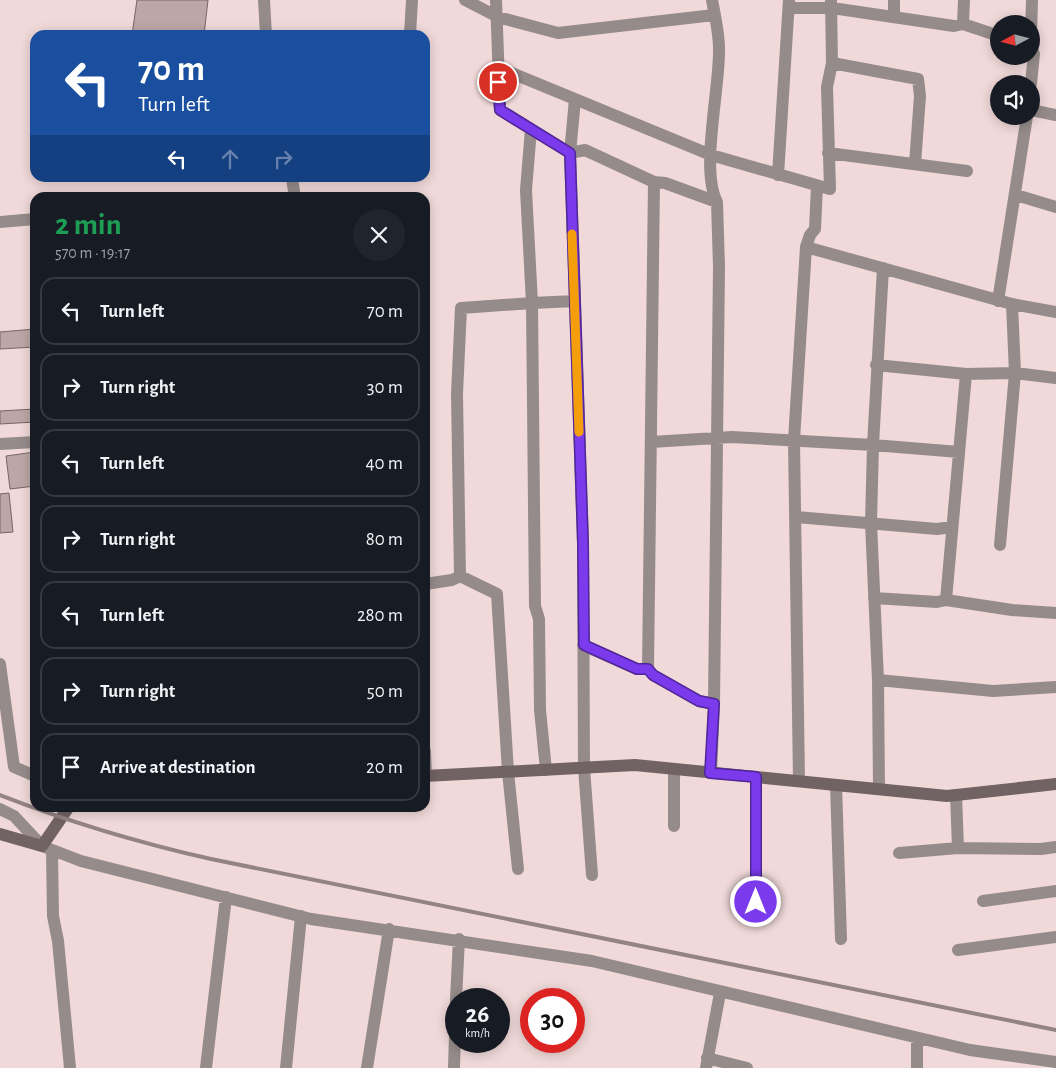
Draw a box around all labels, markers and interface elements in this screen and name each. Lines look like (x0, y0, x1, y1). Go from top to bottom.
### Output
north arrow (990, 15, 1040, 65)
map controls (990, 15, 1040, 125)
icon: left (55, 50, 120, 115)
text: 70 m (138, 52, 205, 87)
pin (477, 61, 519, 103)
icon: arrive (484, 68, 512, 96)
button: sound (990, 75, 1040, 125)
text: Turn left (138, 93, 210, 115)
icon: left (163, 145, 191, 173)
icon: ahead (216, 145, 244, 173)
icon: right (269, 145, 297, 173)
button: close (353, 209, 405, 261)
text: 2 min (55, 210, 122, 240)
text: 570 m · 19:17 (55, 245, 130, 261)
icon: left (57, 297, 85, 325)
text: Turn left (100, 302, 164, 321)
text: 70 m (367, 302, 403, 321)
icon: right (57, 373, 85, 401)
text: Turn right (100, 378, 175, 397)
text: 30 m (367, 378, 403, 397)
icon: left (57, 449, 85, 477)
text: Turn left (100, 454, 164, 473)
text: 40 m (365, 454, 403, 473)
icon: right (57, 525, 85, 553)
text: Turn right (100, 530, 175, 549)
text: 80 m (366, 530, 403, 549)
icon: left (57, 601, 85, 629)
text: Turn left (100, 606, 164, 625)
text: 280 m (357, 606, 403, 625)
icon: right (57, 677, 85, 705)
text: Turn right (100, 682, 175, 701)
text: 50 m (367, 682, 403, 701)
icon: arrive (57, 753, 85, 781)
text: Arrive at destination (100, 758, 256, 777)
text: 20 m (366, 758, 403, 777)
position arrow (729, 875, 781, 927)
speed limit sign: 30 (520, 988, 585, 1053)
text: 26 (466, 1002, 489, 1027)
text: km/h (465, 1027, 490, 1039)

